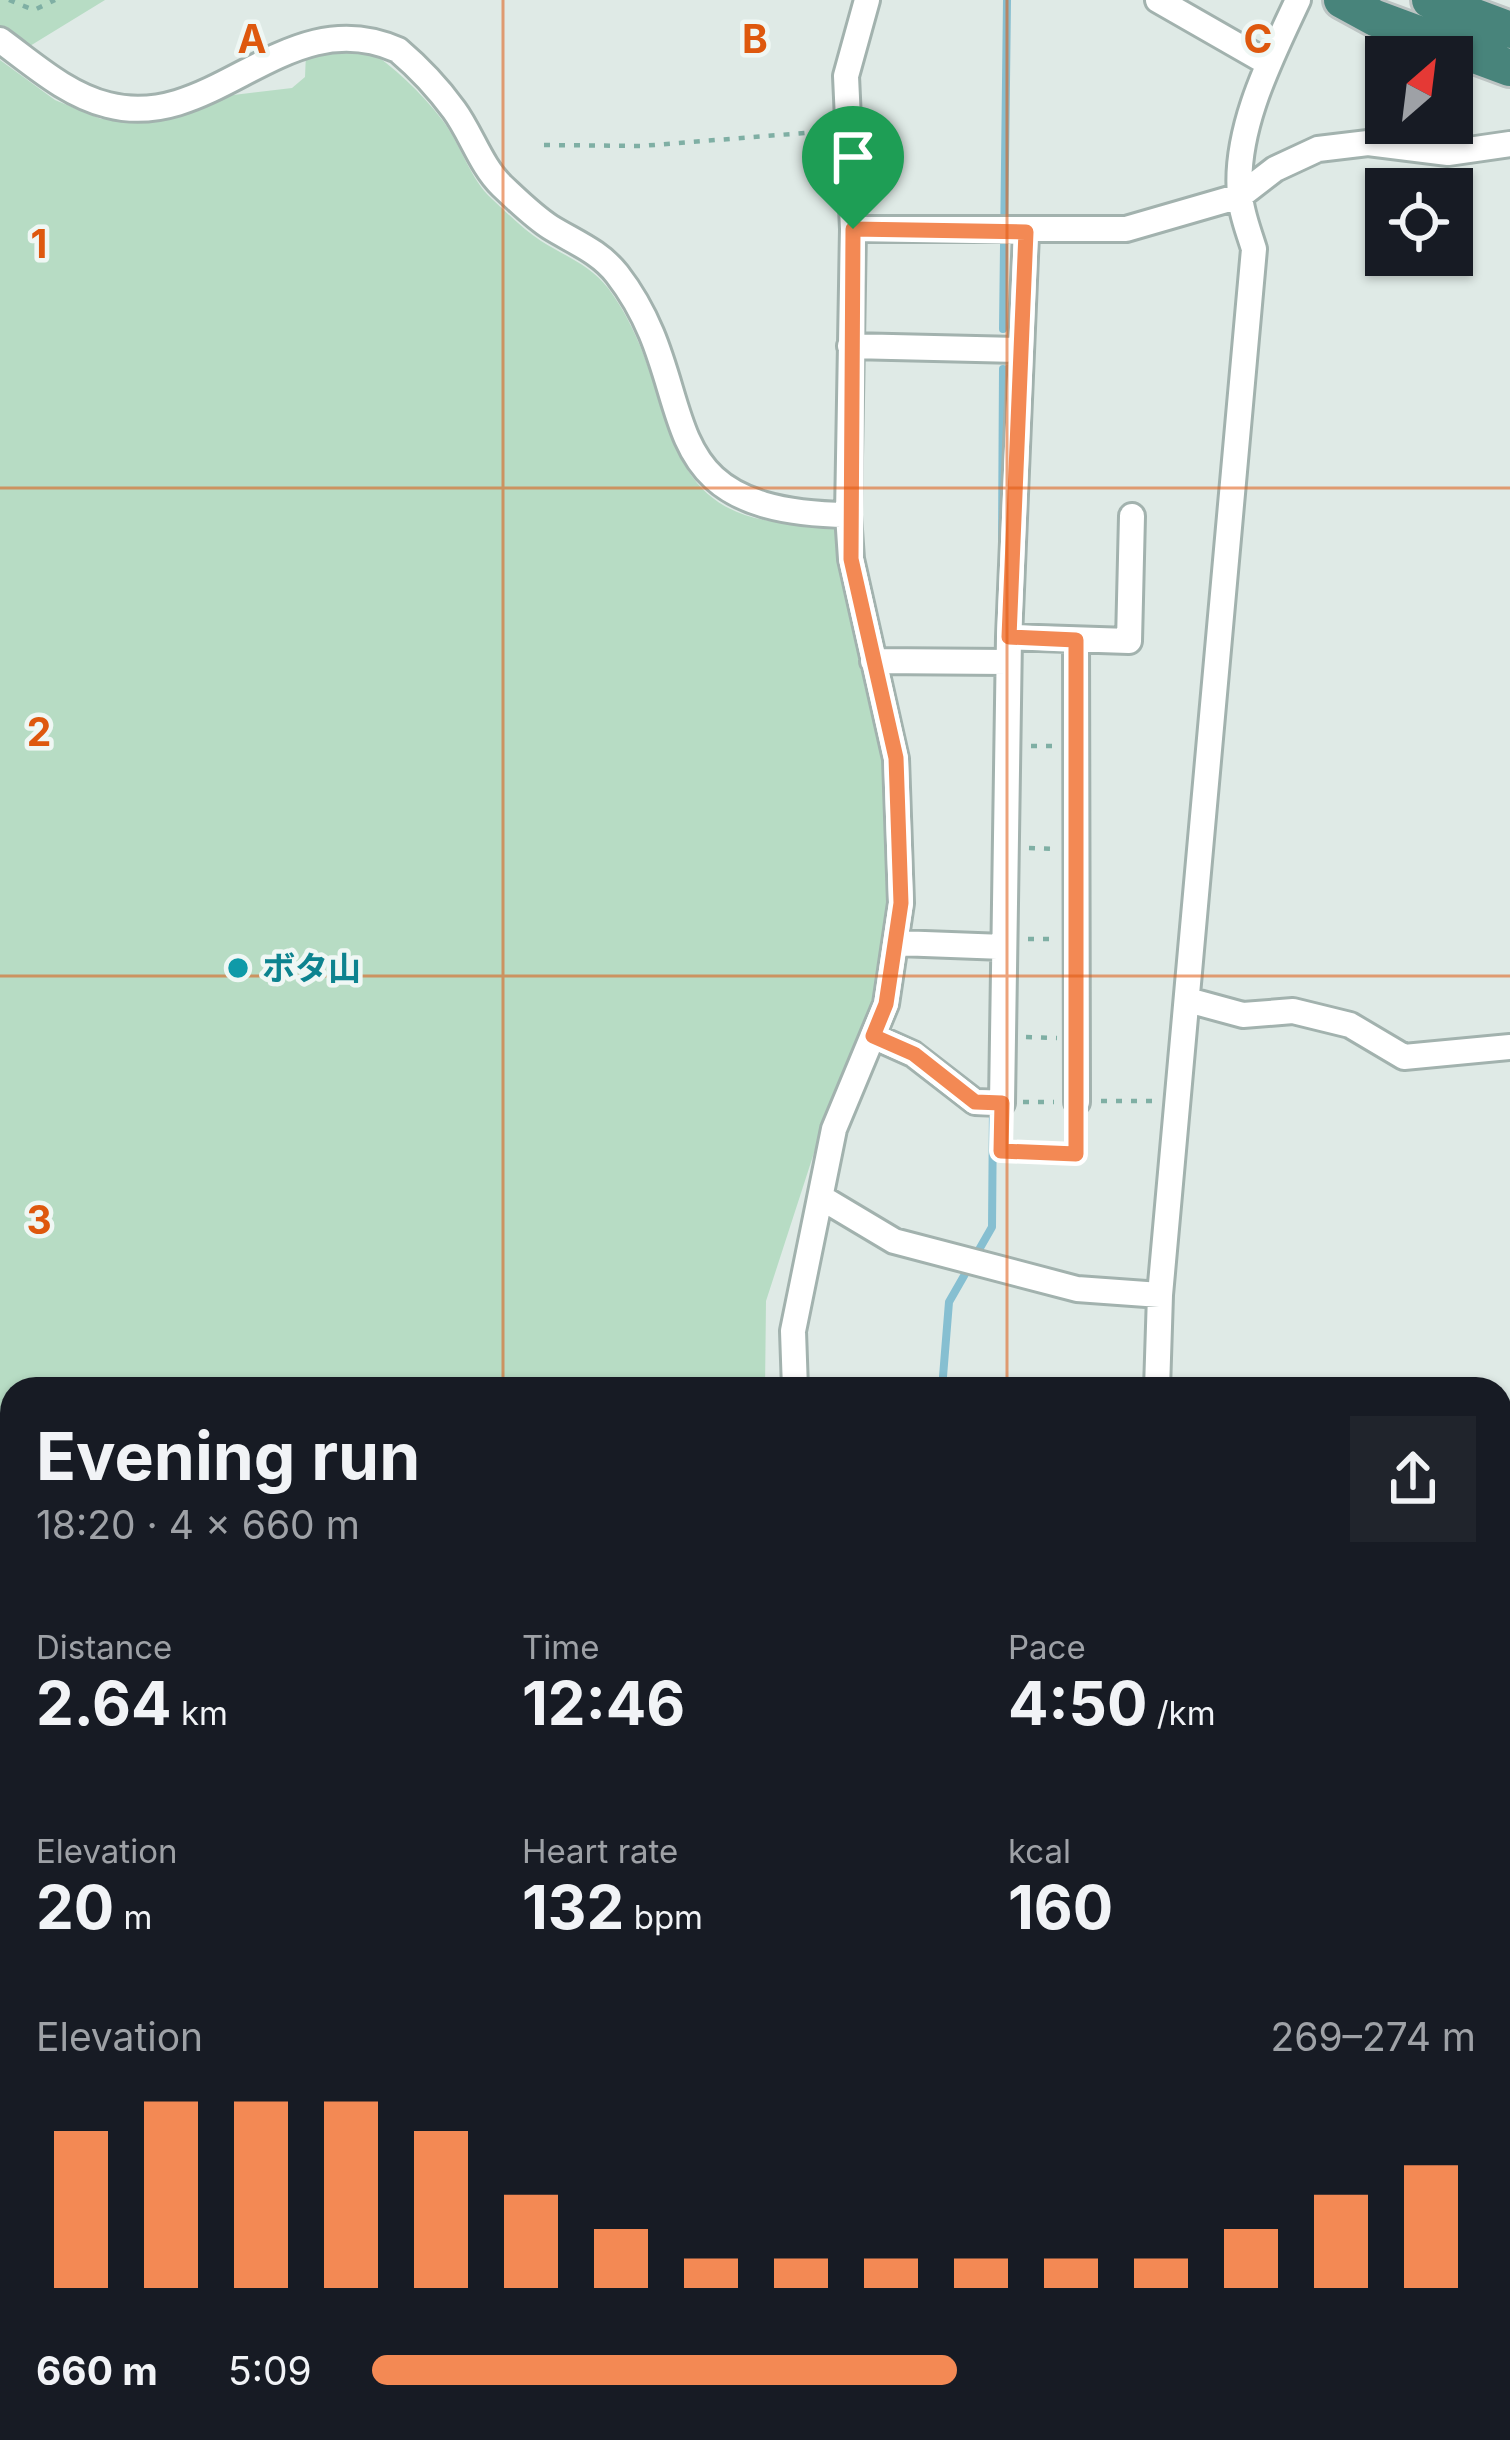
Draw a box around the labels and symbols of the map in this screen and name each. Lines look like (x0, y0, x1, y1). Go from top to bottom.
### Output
text: A (237, 15, 267, 62)
text: B (742, 15, 768, 62)
text: C (1244, 15, 1272, 62)
north arrow (1365, 36, 1473, 144)
pin (802, 106, 904, 229)
text: 1 (31, 220, 47, 267)
text: 2 (27, 708, 51, 755)
place label: ボタ山 (262, 948, 361, 988)
marker: ボタ山 (225, 955, 251, 981)
text: 3 (26, 1196, 52, 1243)

